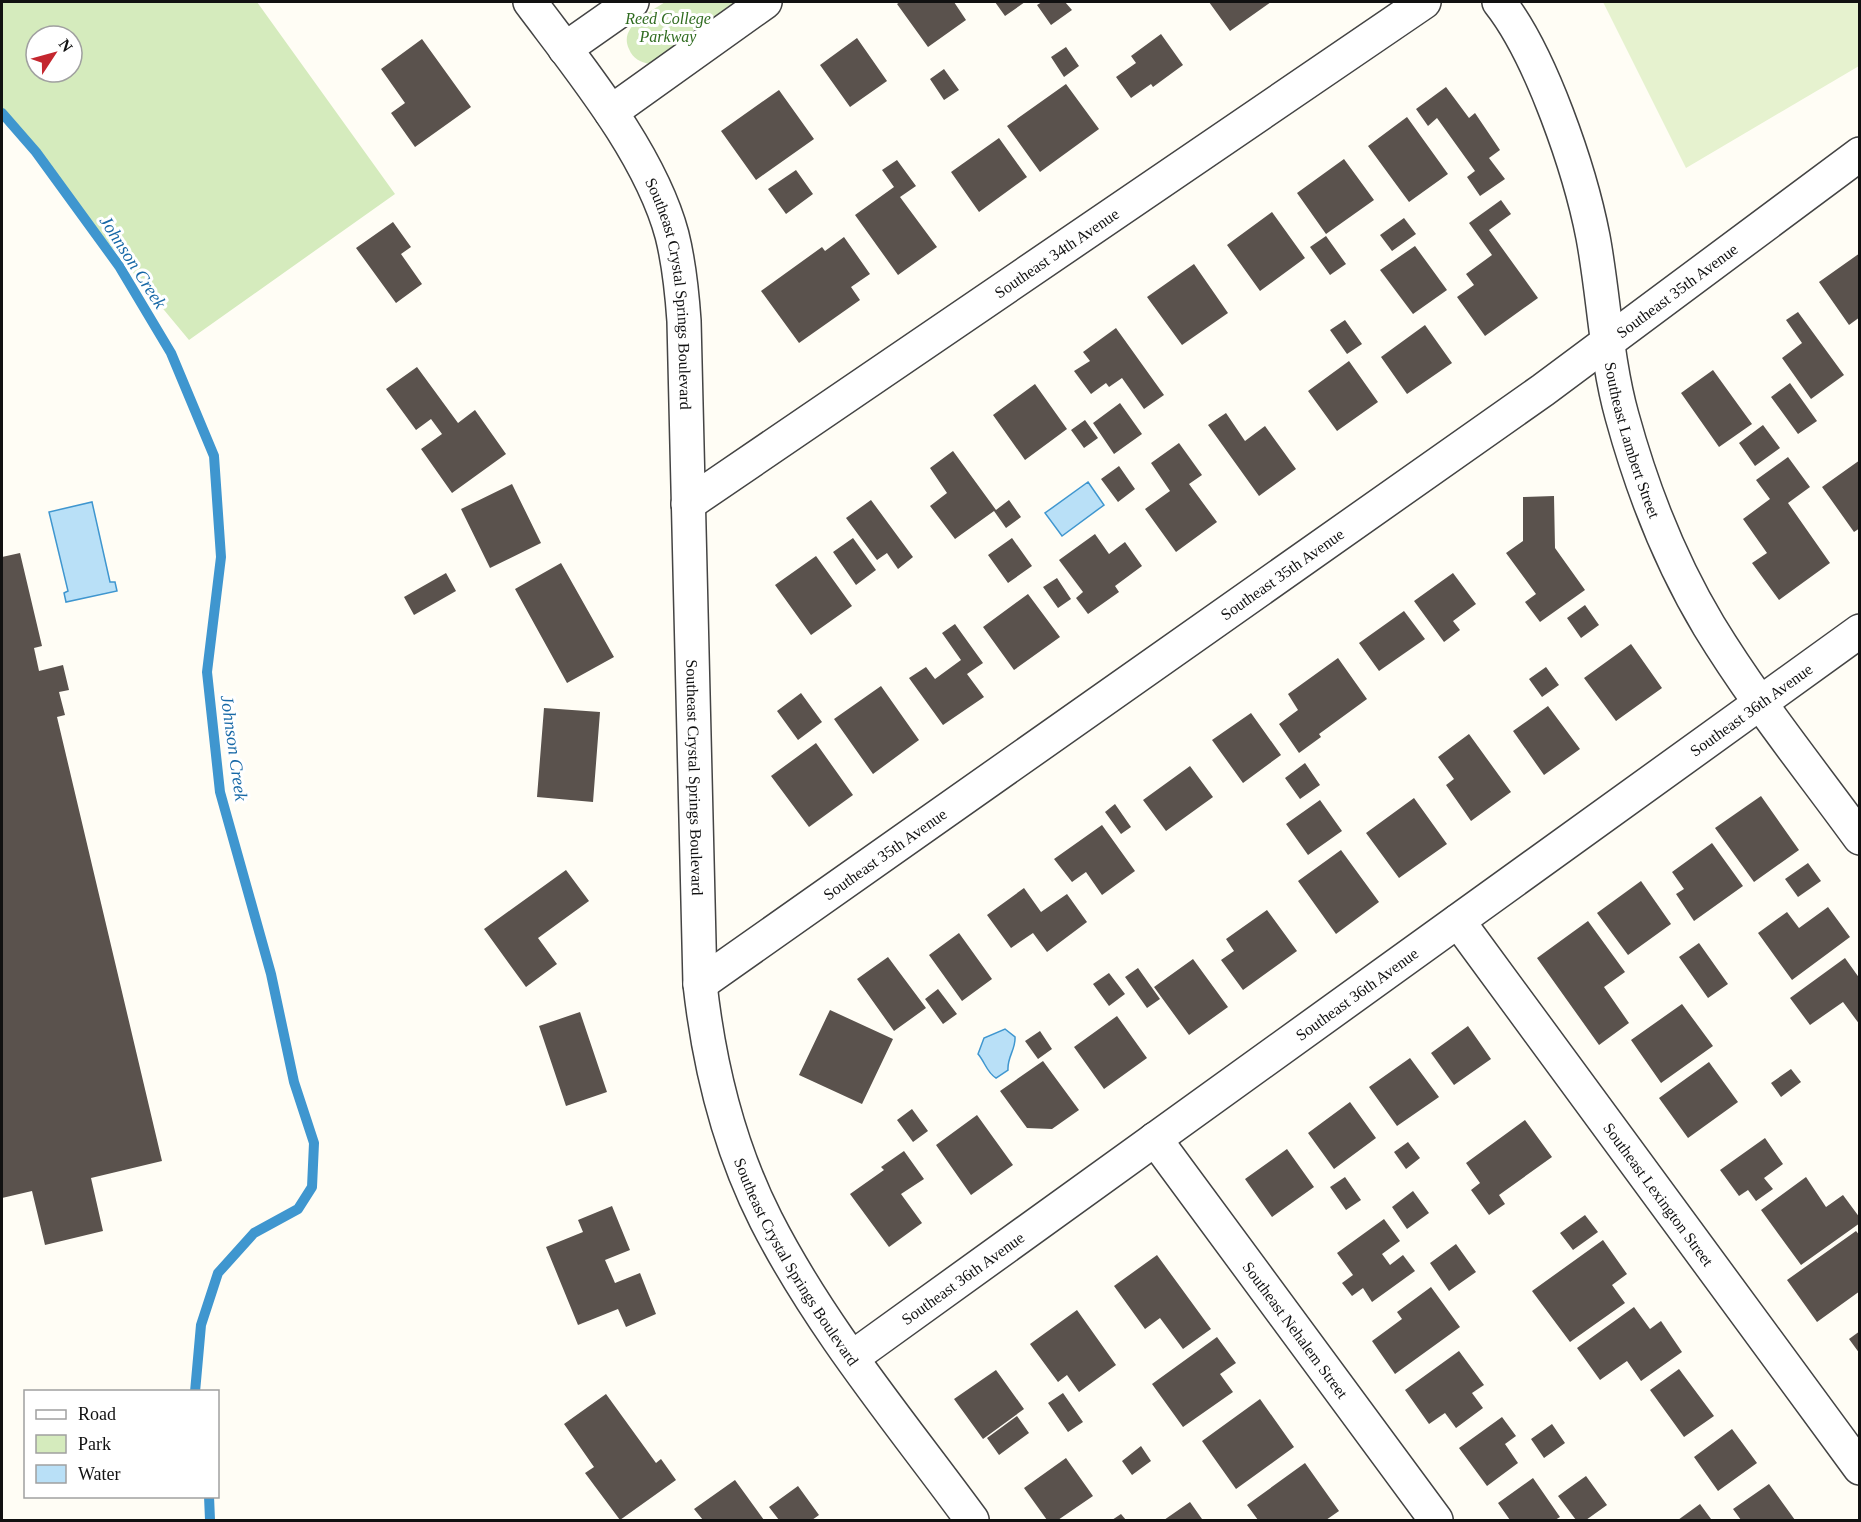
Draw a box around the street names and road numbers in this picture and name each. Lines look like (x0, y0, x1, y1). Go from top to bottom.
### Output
street label: Southeast Crystal Springs Boulevard (642, 175, 694, 410)
street label: Southeast 34th Avenue (991, 205, 1122, 301)
street label: Southeast 35th Avenue (1613, 240, 1741, 341)
street label: Southeast Lambert Street (1602, 361, 1663, 521)
street label: Southeast 35th Avenue (1218, 525, 1347, 623)
street label: Southeast Crystal Springs Boulevard (683, 659, 706, 896)
street label: Southeast 36th Avenue (1687, 660, 1816, 760)
street label: Southeast 35th Avenue (820, 805, 950, 903)
street label: Southeast 36th Avenue (1293, 945, 1421, 1044)
street label: Southeast Lexington Street (1600, 1120, 1717, 1270)
street label: Southeast Crystal Springs Boulevard (731, 1156, 862, 1369)
street label: Southeast 36th Avenue (898, 1229, 1027, 1328)
street label: Southeast Nehalem Street (1239, 1258, 1352, 1402)

